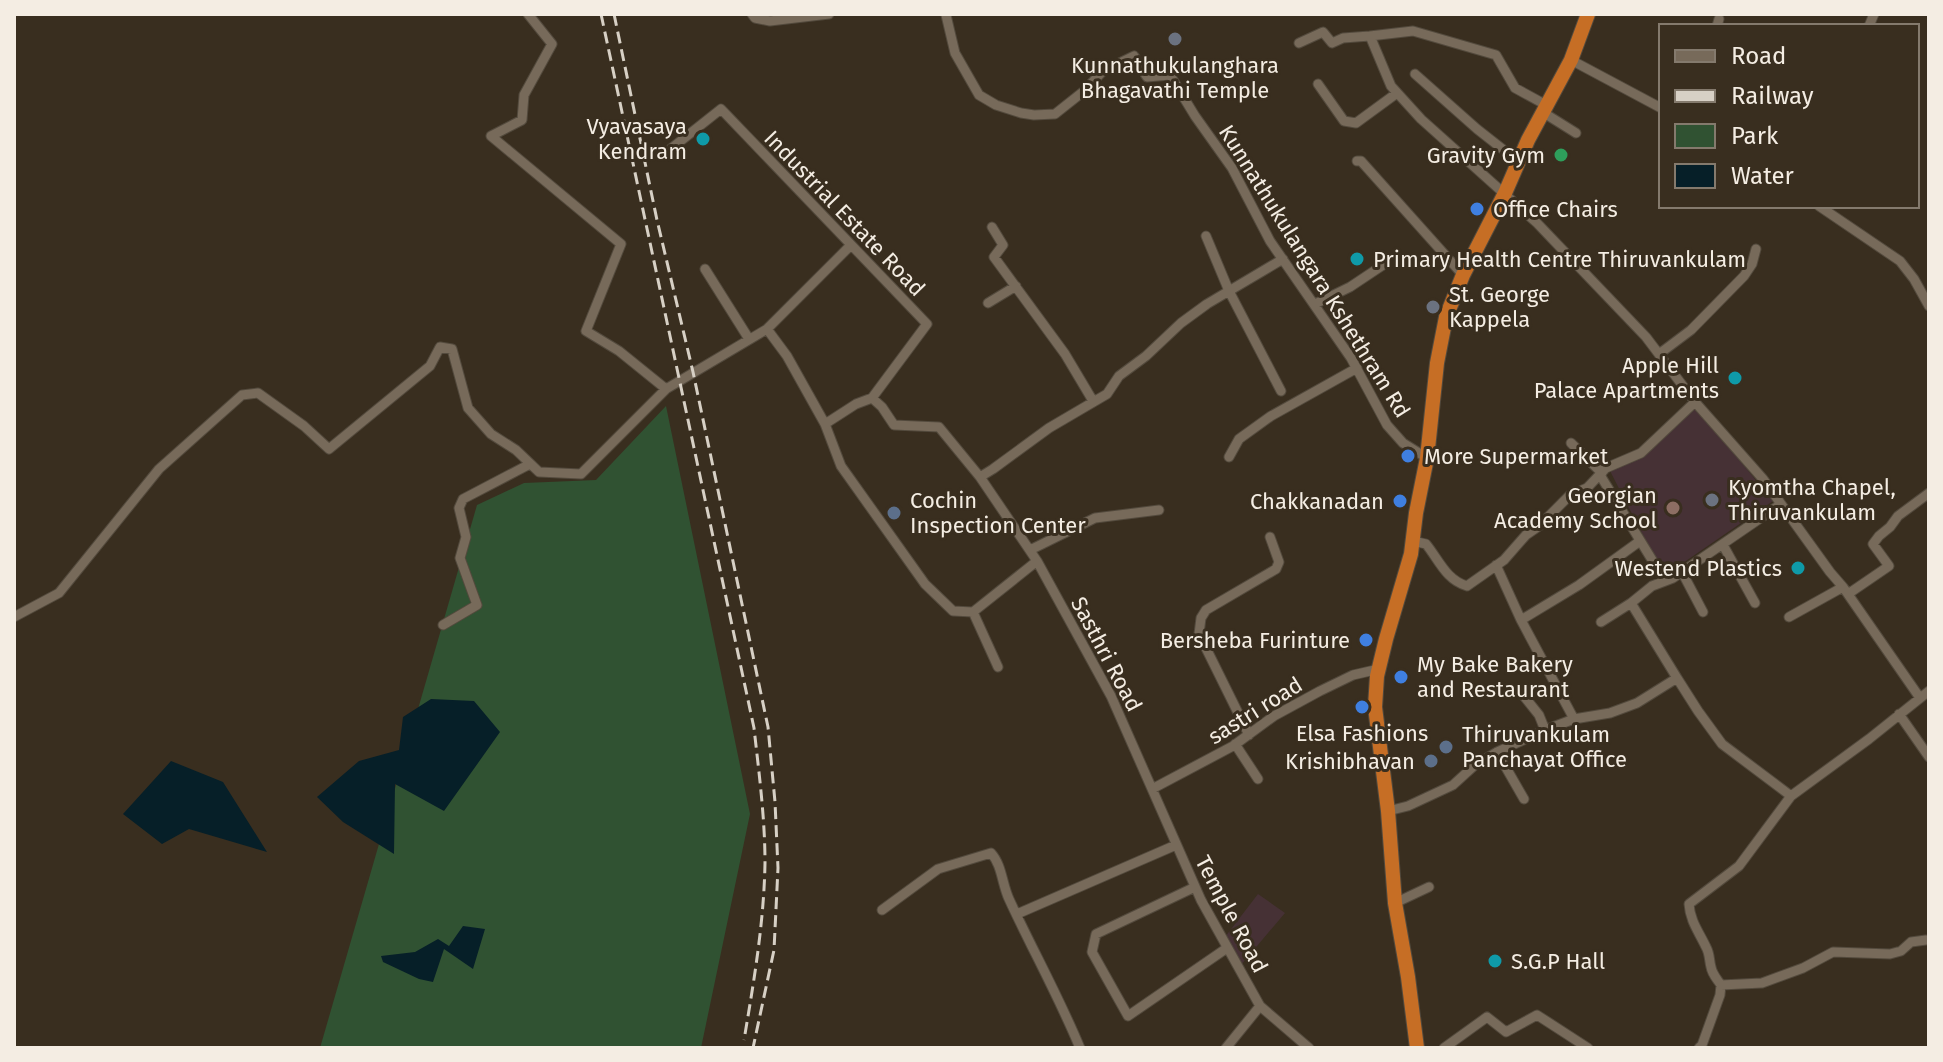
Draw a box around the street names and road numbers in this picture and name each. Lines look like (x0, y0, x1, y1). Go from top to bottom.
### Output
street label: Kunnathukulangara Kshethram Rd (1213, 120, 1416, 423)
street label: Industrial Estate Road (758, 125, 931, 302)
street label: Sasthri Road (1065, 592, 1148, 716)
street label: sastri road (1203, 671, 1307, 750)
street label: Temple Road (1189, 851, 1274, 978)

